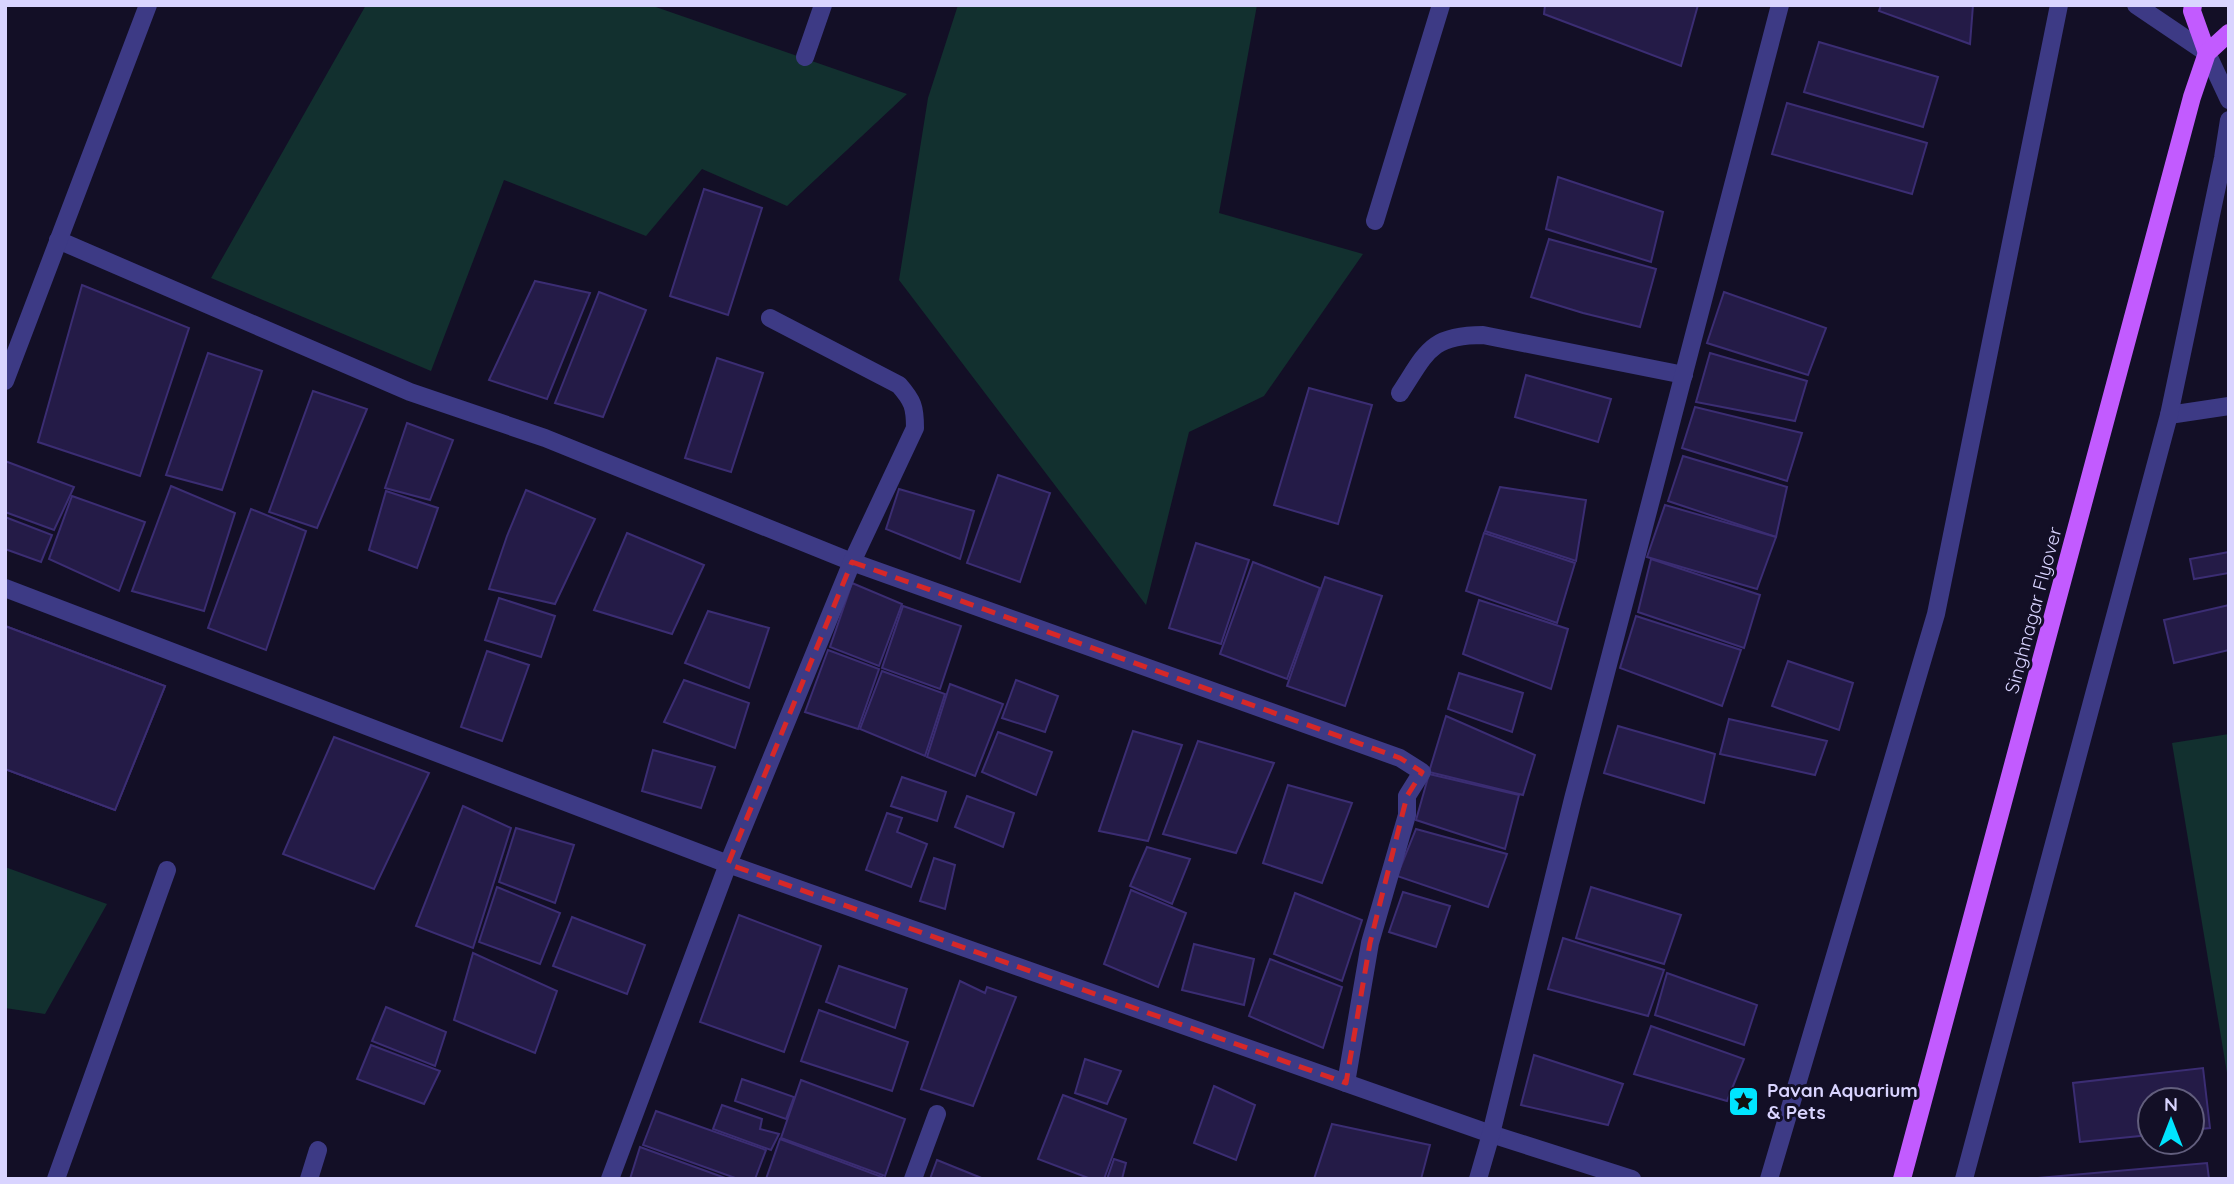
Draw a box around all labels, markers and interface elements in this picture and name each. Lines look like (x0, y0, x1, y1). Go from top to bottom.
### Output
street label: Singhnagar Flyover (1999, 523, 2067, 696)
place label: Pavan Aquarium & Pets (1767, 1078, 1918, 1124)
place icon: Pavan Aquarium & Pets (1727, 1084, 1761, 1118)
north arrow (2136, 1086, 2206, 1156)
text: N (2164, 1092, 2178, 1116)

